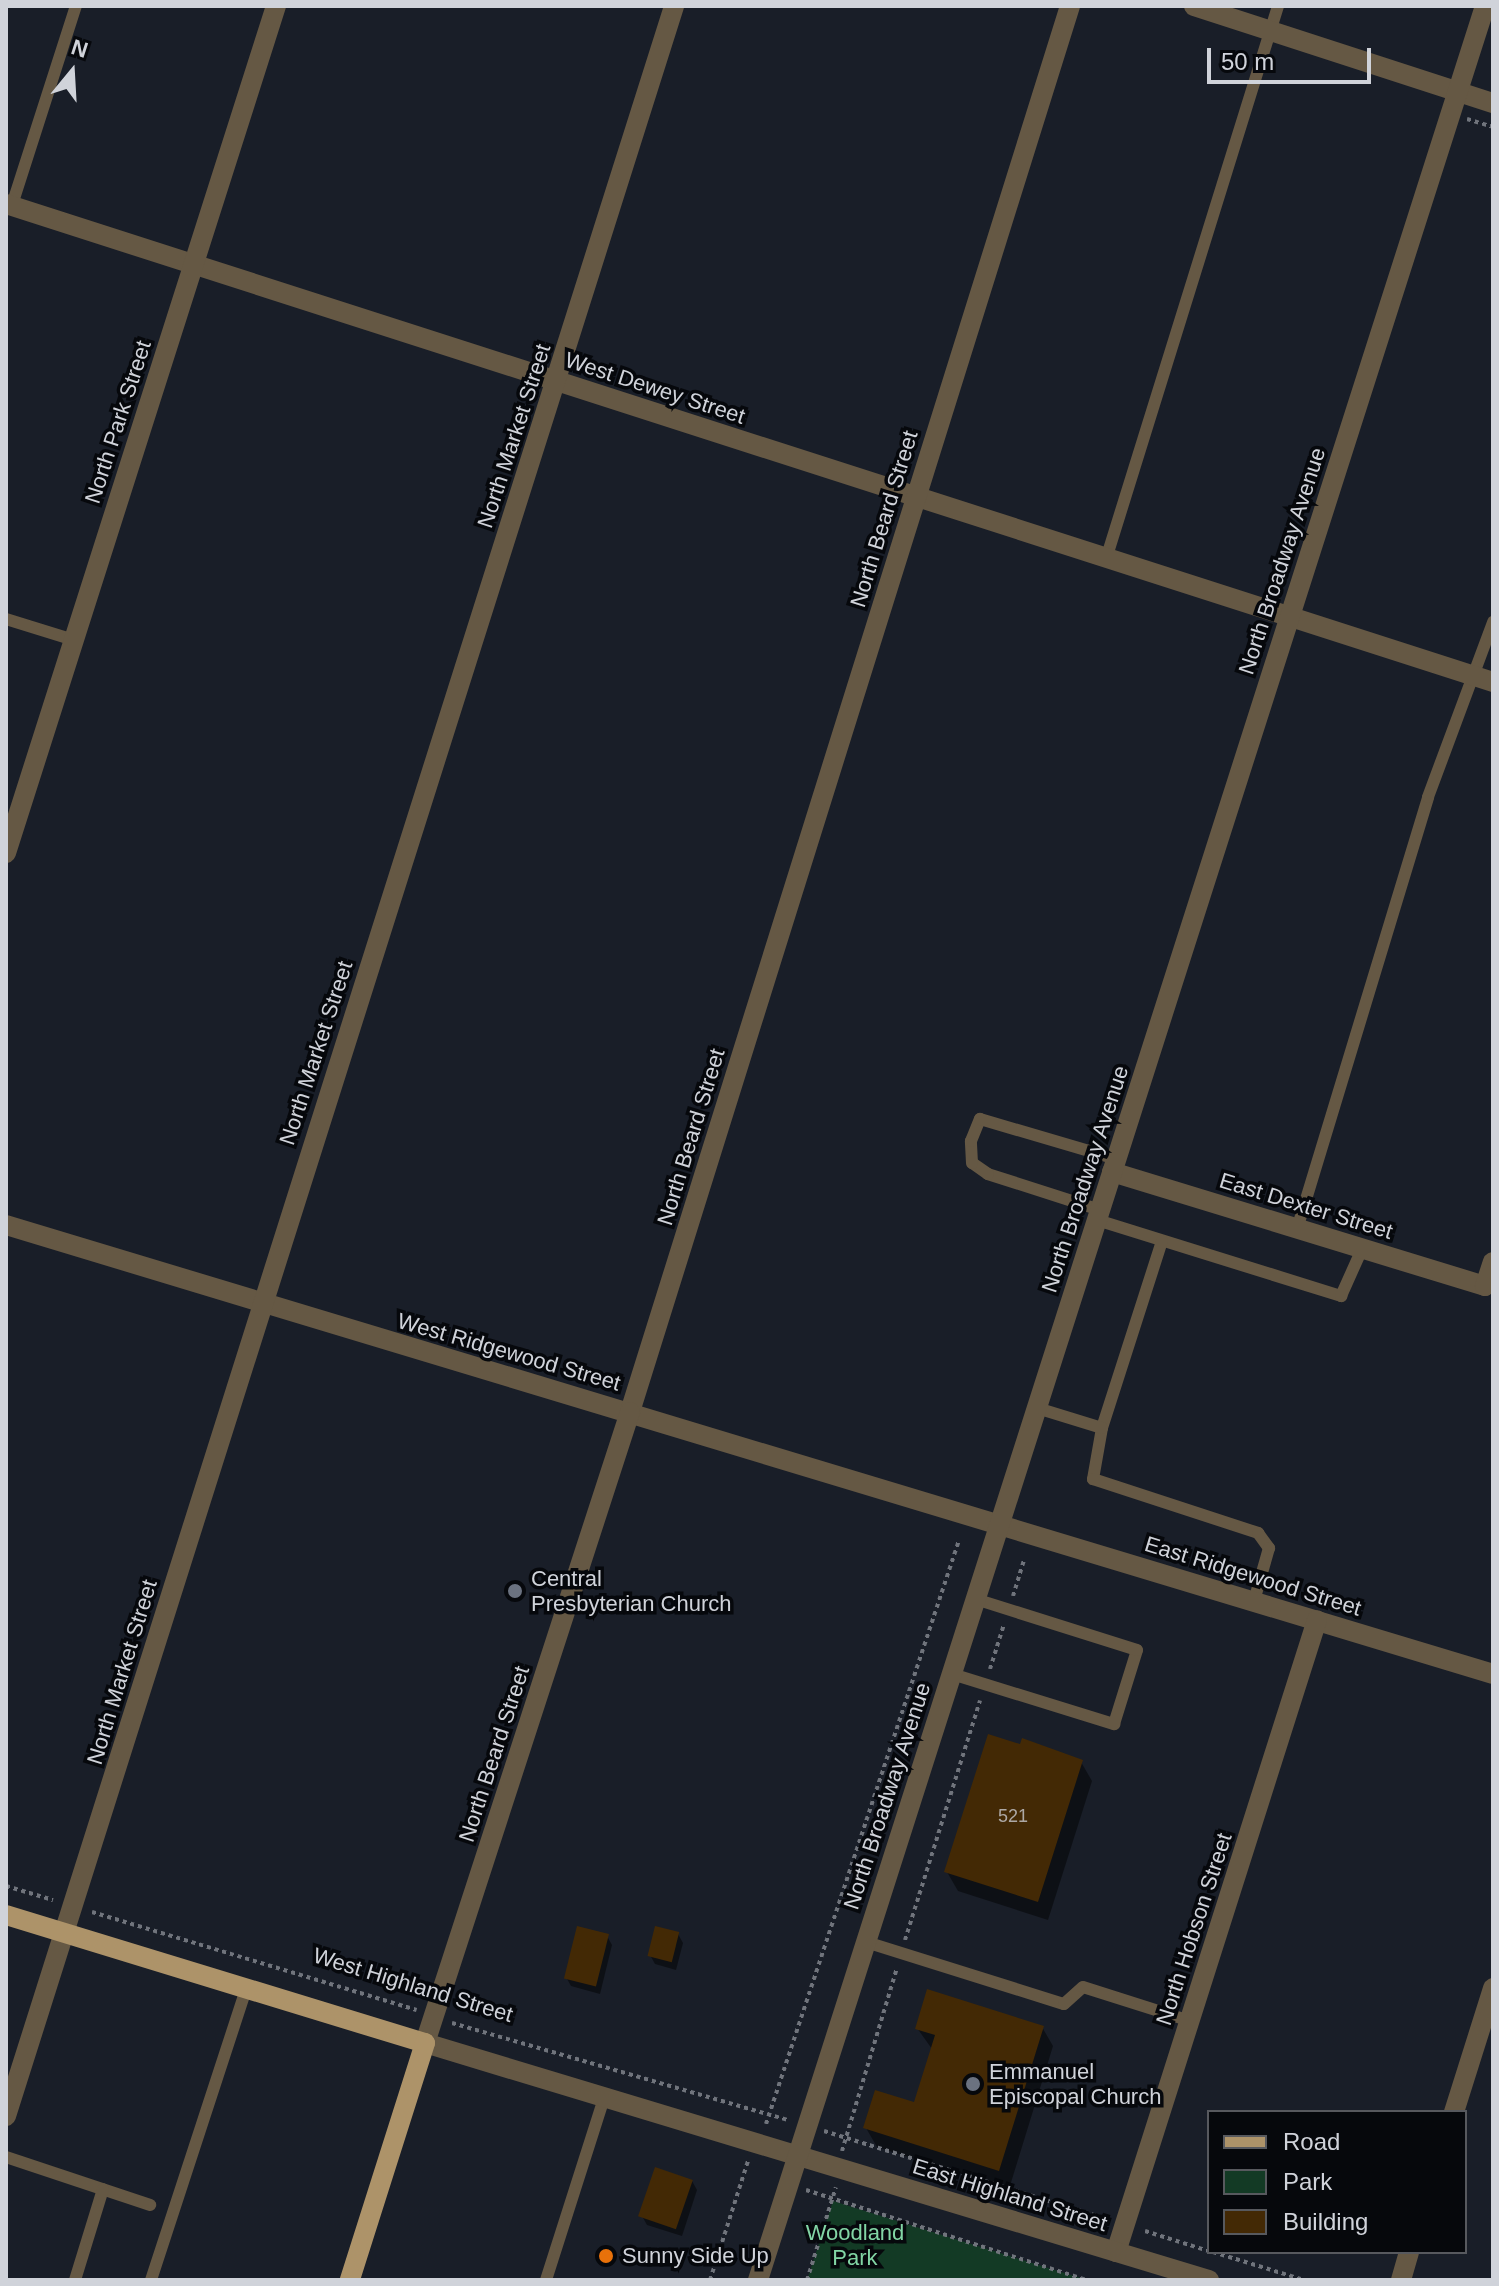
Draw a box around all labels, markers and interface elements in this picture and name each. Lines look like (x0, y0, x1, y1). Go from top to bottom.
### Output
north arrow (32, 32, 112, 112)
scale bar (1211, 32, 1375, 82)
text: N (68, 34, 91, 63)
text: 50 m (1221, 48, 1274, 75)
street label: North Park Street (79, 337, 157, 507)
street label: North Market Street (472, 341, 556, 531)
street label: West Dewey Street (562, 346, 748, 430)
street label: North Beard Street (845, 427, 923, 611)
street label: North Broadway Avenue (1233, 444, 1331, 678)
street label: North Market Street (274, 958, 358, 1148)
street label: North Beard Street (652, 1045, 730, 1229)
street label: North Broadway Avenue (1036, 1062, 1134, 1296)
street label: East Dexter Street (1216, 1167, 1396, 1245)
street label: West Ridgewood Street (394, 1308, 624, 1396)
street label: East Ridgewood Street (1142, 1530, 1364, 1622)
place label: Central Presbyterian Church (531, 1565, 732, 1616)
street label: North Market Street (81, 1576, 163, 1768)
marker: Central Presbyterian Church (506, 1582, 524, 1600)
street label: North Beard Street (453, 1663, 535, 1845)
street label: North Broadway Avenue (838, 1679, 936, 1913)
house number: 521 (998, 1805, 1028, 1827)
street label: North Hobson Street (1150, 1830, 1238, 2028)
street label: West Highland Street (310, 1942, 516, 2028)
place label: Emmanuel Episcopal Church (989, 2058, 1161, 2110)
marker: Emmanuel Episcopal Church (964, 2075, 982, 2093)
legend (1207, 2110, 1467, 2254)
text: Road (1283, 2128, 1340, 2155)
street label: East Highland Street (910, 2153, 1110, 2237)
text: Park (1283, 2168, 1332, 2195)
text: Building (1283, 2208, 1368, 2235)
park label: Woodland Park (806, 2219, 904, 2270)
place label: Sunny Side Up (622, 2243, 769, 2269)
marker: Sunny Side Up (597, 2247, 615, 2265)

